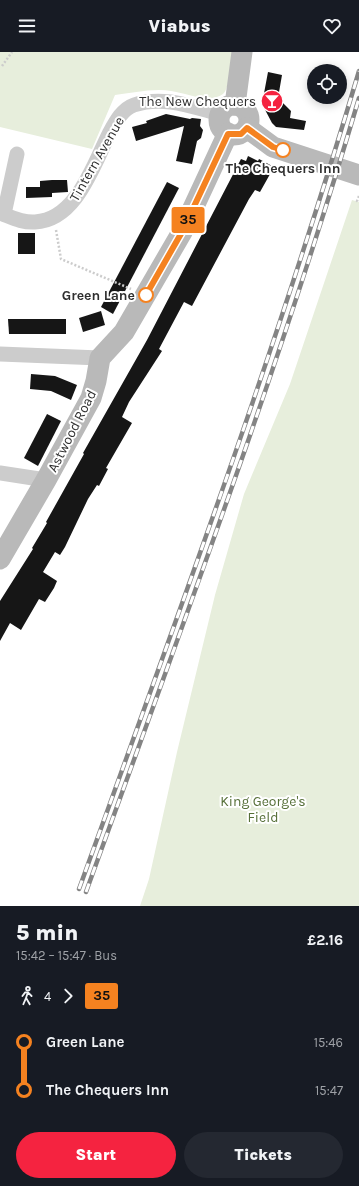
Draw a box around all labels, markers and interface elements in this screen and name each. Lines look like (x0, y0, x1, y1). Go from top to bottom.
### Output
icon: menu (16, 15, 38, 37)
text: Viabus (149, 15, 210, 37)
icon: heart (321, 15, 343, 37)
map controls (307, 64, 347, 104)
button: locate (307, 64, 347, 104)
bar icon: The New Chequers (259, 88, 285, 114)
place label: The New Chequers (139, 93, 256, 110)
street label: Tintern Avenue (66, 114, 128, 204)
marker: The Chequers Inn (275, 142, 291, 158)
place label: The Chequers Inn (225, 160, 341, 177)
line badge: 35 (170, 207, 206, 233)
text: 35 (180, 211, 196, 228)
place label: Green Lane (62, 287, 135, 304)
marker: Green Lane (138, 287, 154, 303)
street label: Astwood Road (44, 387, 100, 475)
park label: King George's Field (220, 793, 306, 826)
text: 5 min (16, 920, 78, 946)
text: £2.16 (307, 931, 343, 949)
text: 15:42 – 15:47 · Bus (16, 948, 117, 963)
icon: walk (16, 985, 38, 1007)
icon: forward (57, 985, 79, 1007)
text: 35 (93, 987, 110, 1004)
text: 4 (44, 989, 51, 1004)
text: Green Lane (46, 1033, 125, 1051)
text: 15:46 (314, 1035, 343, 1050)
text: The Chequers Inn (46, 1081, 169, 1099)
text: 15:47 (315, 1083, 343, 1098)
button: Start (16, 1132, 176, 1178)
button: Tickets (184, 1132, 343, 1178)

